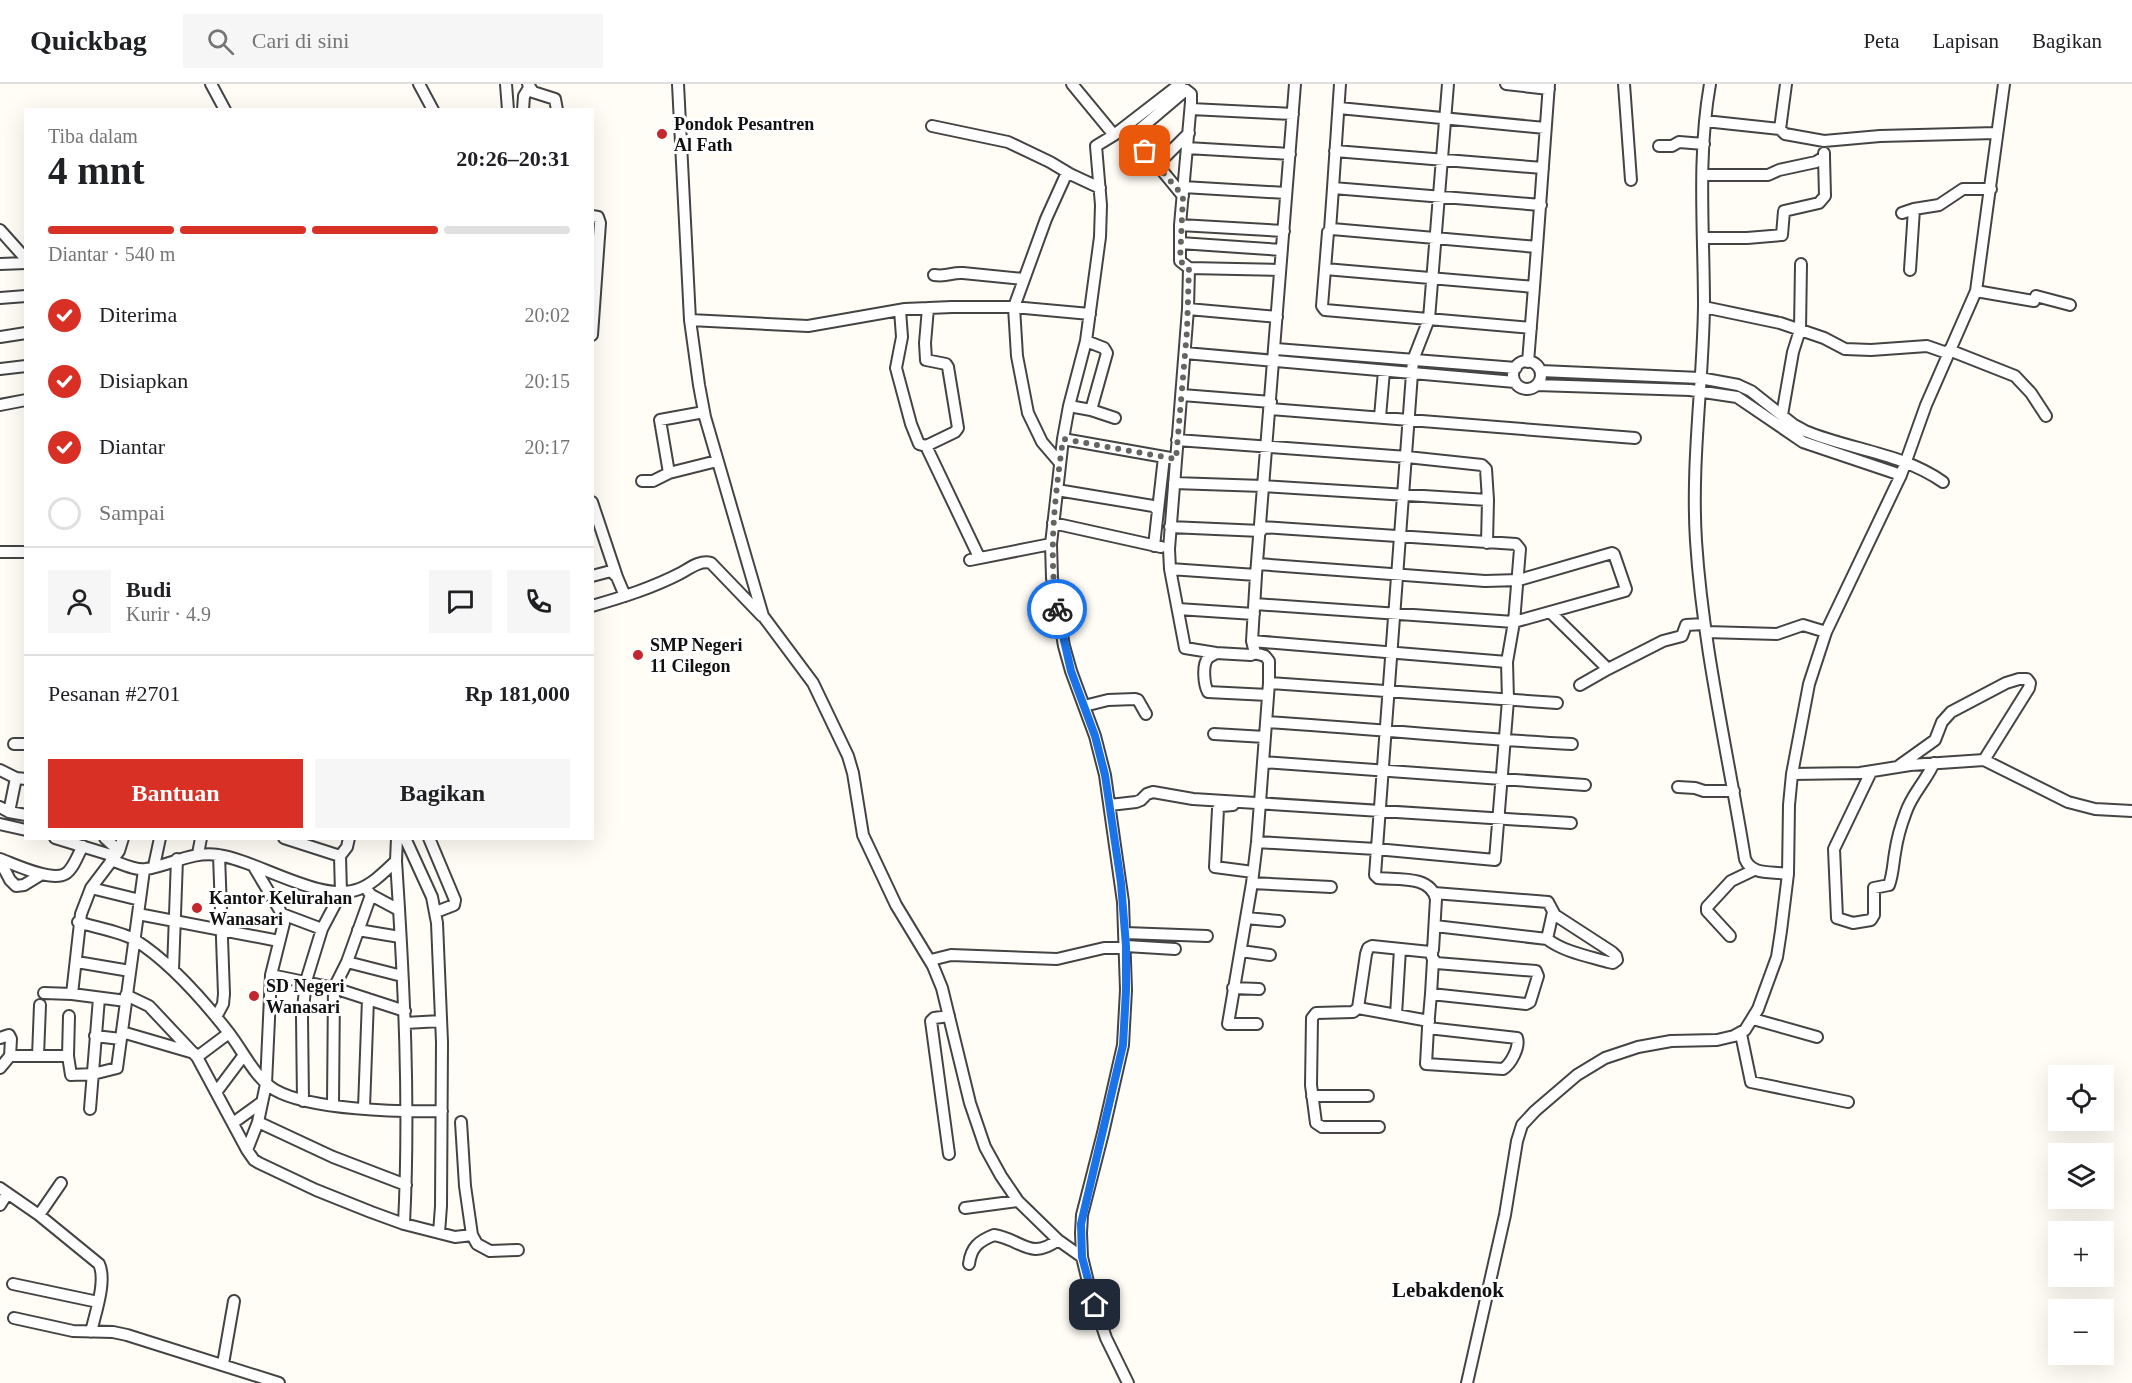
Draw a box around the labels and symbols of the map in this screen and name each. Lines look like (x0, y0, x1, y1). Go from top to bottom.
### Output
place label: Pondok Pesantren Al Fath (674, 114, 814, 155)
pin (1119, 125, 1170, 176)
marker: Pondok Pesantren Al Fath (655, 127, 669, 141)
courier (1027, 579, 1087, 639)
place label: SMP Negeri 11 Cilegon (650, 635, 742, 676)
marker: SMP Negeri 11 Cilegon (631, 648, 645, 662)
place label: Kantor Kelurahan Wanasari (209, 888, 352, 929)
marker: Kantor Kelurahan Wanasari (190, 901, 204, 915)
place label: SD Negeri Wanasari (266, 976, 344, 1017)
marker: SD Negeri Wanasari (247, 989, 261, 1003)
district label: Lebakdenok (1392, 1278, 1504, 1302)
pin (1069, 1279, 1120, 1330)

